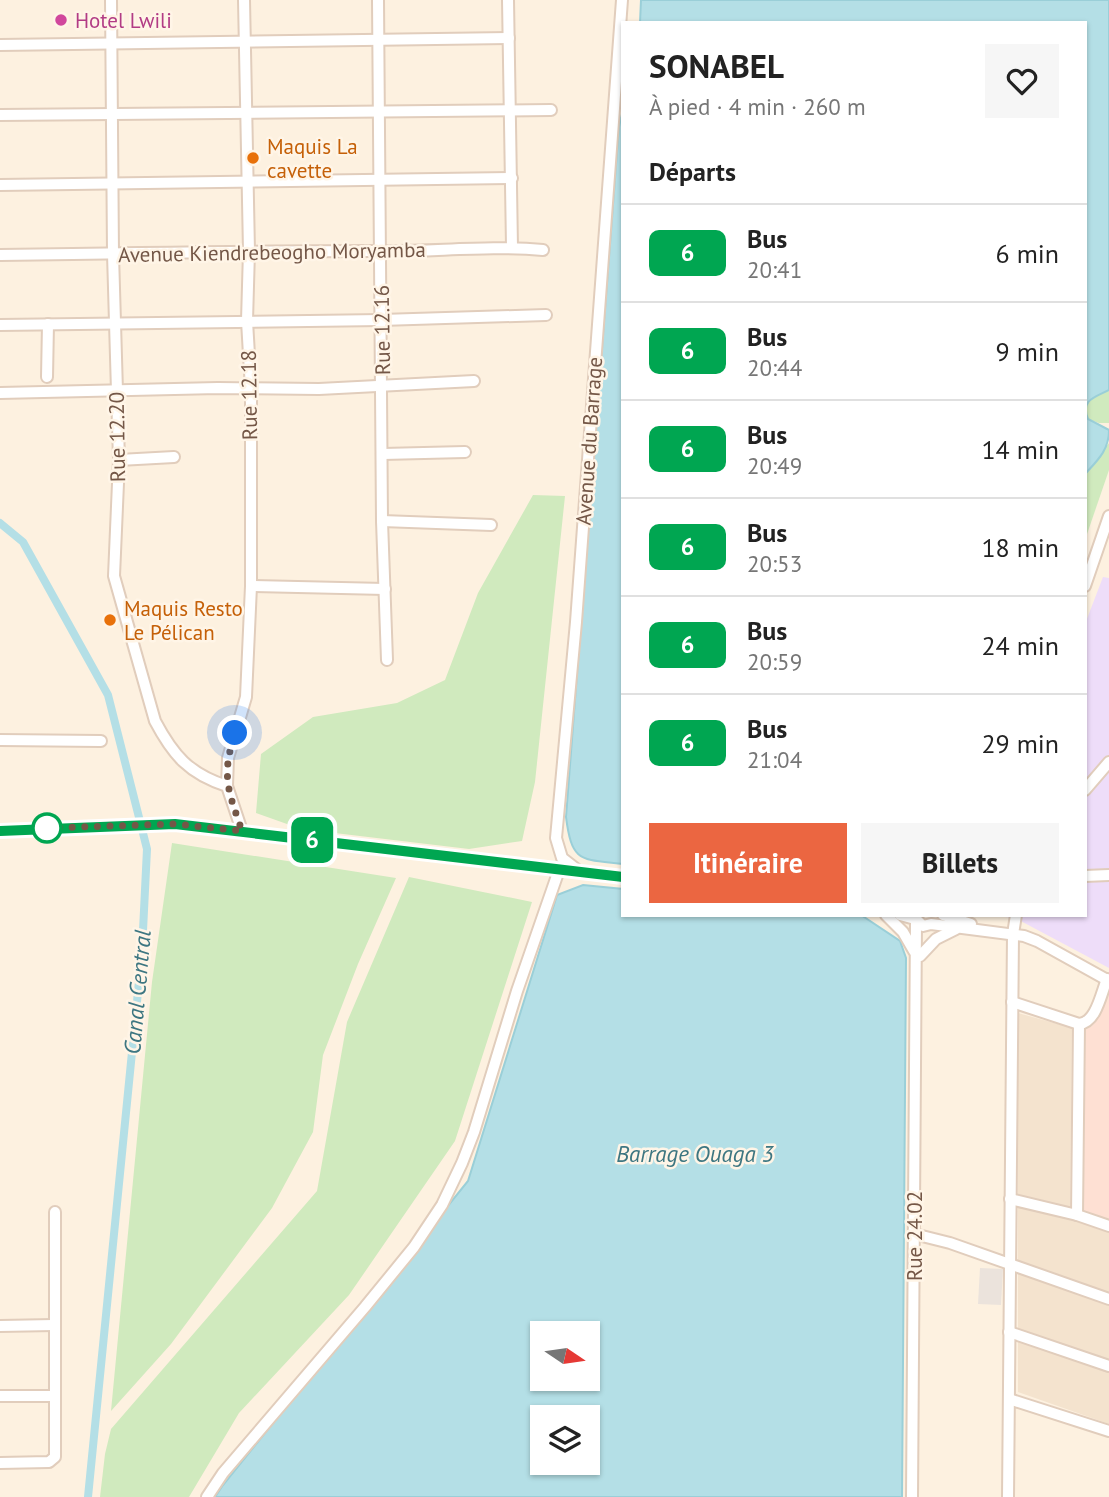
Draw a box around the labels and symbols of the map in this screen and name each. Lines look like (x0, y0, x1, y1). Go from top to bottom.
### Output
place label: Hotel Lwili (75, 7, 172, 34)
marker: Hotel Lwili (53, 12, 69, 28)
place label: Maquis La cavette (267, 133, 358, 184)
marker: Maquis La cavette (245, 150, 261, 166)
street label: Avenue Kiendrebeogho Moryamba (118, 236, 426, 268)
street label: Rue 12.16 (368, 285, 396, 375)
street label: Rue 12.18 (235, 350, 263, 440)
street label: Avenue du Barrage (570, 356, 608, 526)
street label: Rue 12.20 (103, 392, 131, 482)
place label: Maquis Resto Le Pélican (124, 595, 243, 646)
marker: Maquis Resto Le Pélican (102, 612, 118, 628)
your location (217, 715, 252, 750)
unlabelled marker (32, 813, 62, 843)
line badge: 6 (289, 817, 335, 863)
water label: Canal Central (117, 929, 157, 1055)
water label: Barrage Ouaga 3 (616, 1139, 775, 1168)
street label: Rue 24.02 (901, 1191, 928, 1281)
north arrow (530, 1321, 600, 1391)

